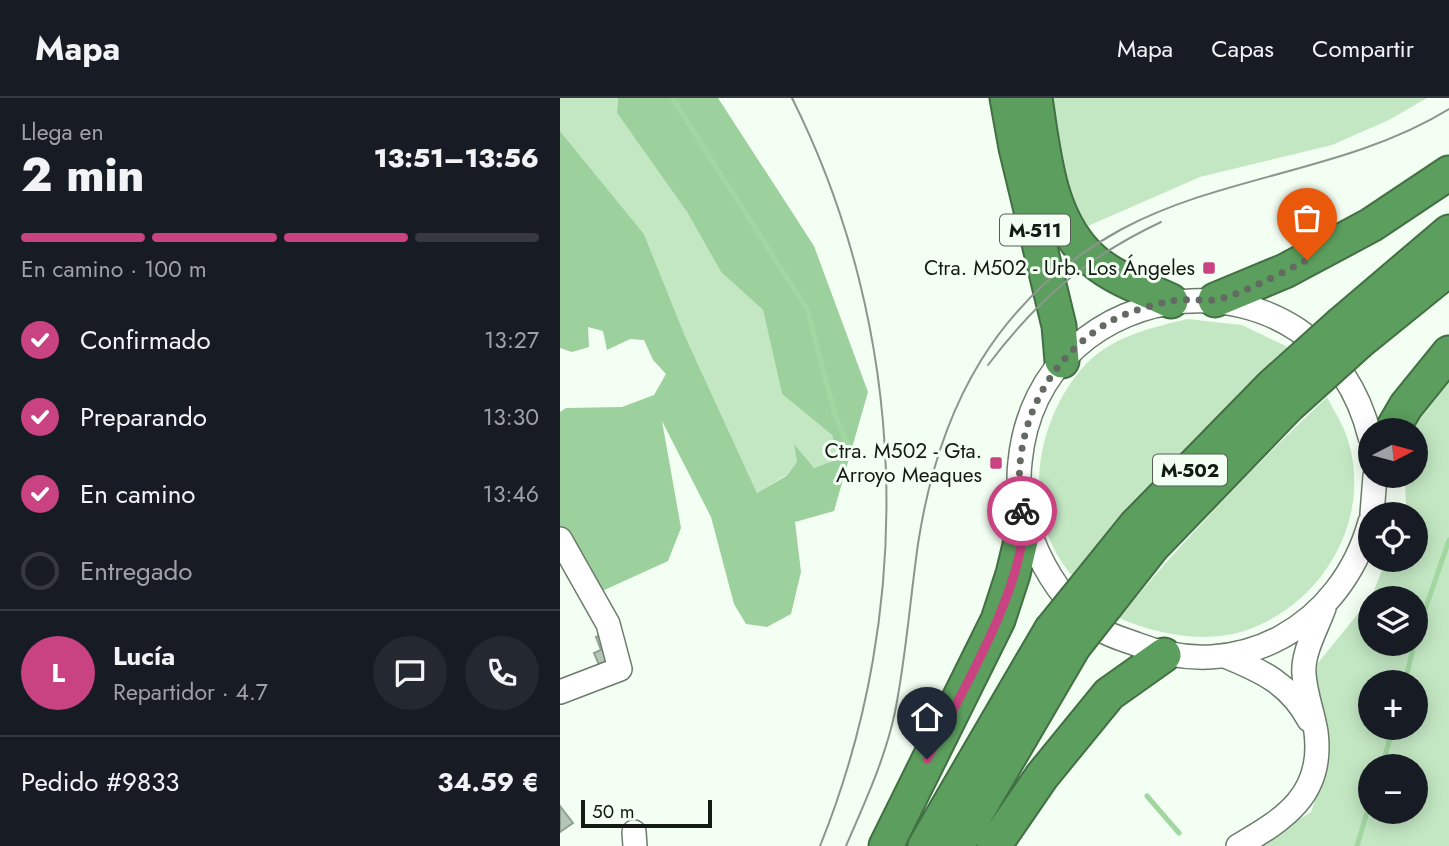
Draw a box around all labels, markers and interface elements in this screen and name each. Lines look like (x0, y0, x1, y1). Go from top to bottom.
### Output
text: Mapa (35, 25, 120, 72)
text: Mapa (1117, 31, 1173, 66)
text: Capas (1211, 31, 1274, 66)
text: Compartir (1312, 31, 1414, 66)
text: Llega en (21, 115, 103, 149)
text: 13:51–13:56 (374, 139, 539, 177)
text: 2 min (21, 142, 145, 208)
pin (1277, 188, 1337, 260)
icon: bag (1288, 199, 1326, 237)
road number: M-511 (1000, 214, 1070, 246)
text: En camino · 100 m (21, 252, 207, 286)
place label: Ctra. M502 - Urb. Los Ángeles (924, 253, 1195, 283)
marker: Ctra. M502 - Urb. Los Ángeles (1201, 260, 1217, 276)
icon: check (21, 321, 59, 359)
text: Confirmado (80, 321, 211, 359)
text: 13:27 (484, 323, 539, 357)
icon: check (21, 398, 59, 436)
text: Preparando (80, 398, 207, 436)
text: 13:30 (483, 400, 539, 434)
north arrow (1358, 418, 1428, 488)
map controls (1358, 418, 1428, 824)
place label: Ctra. M502 - Gta. Arroyo Meaques (825, 436, 982, 490)
road number: M-502 (1153, 454, 1227, 486)
marker: Ctra. M502 - Gta. Arroyo Meaques (988, 455, 1004, 471)
icon: check (21, 475, 59, 513)
text: En camino (80, 475, 196, 513)
courier (987, 476, 1057, 546)
text: 13:46 (483, 477, 539, 511)
icon: bike (1003, 492, 1041, 530)
button: locate (1358, 502, 1428, 572)
text: Entregado (80, 552, 192, 590)
button: layers (1358, 586, 1428, 656)
button: chat (373, 636, 447, 710)
button: phone (465, 636, 539, 710)
text: Lucía (113, 637, 175, 675)
text: L (51, 654, 65, 692)
button: + (1358, 670, 1428, 740)
text: Repartidor · 4.7 (113, 675, 268, 709)
pin (897, 687, 957, 759)
icon: home (908, 698, 946, 736)
button: − (1358, 754, 1428, 824)
text: Pedido #9833 (21, 763, 180, 801)
text: 34.59 € (437, 763, 539, 801)
scale bar (581, 797, 712, 829)
text: 50 m (592, 798, 635, 825)

